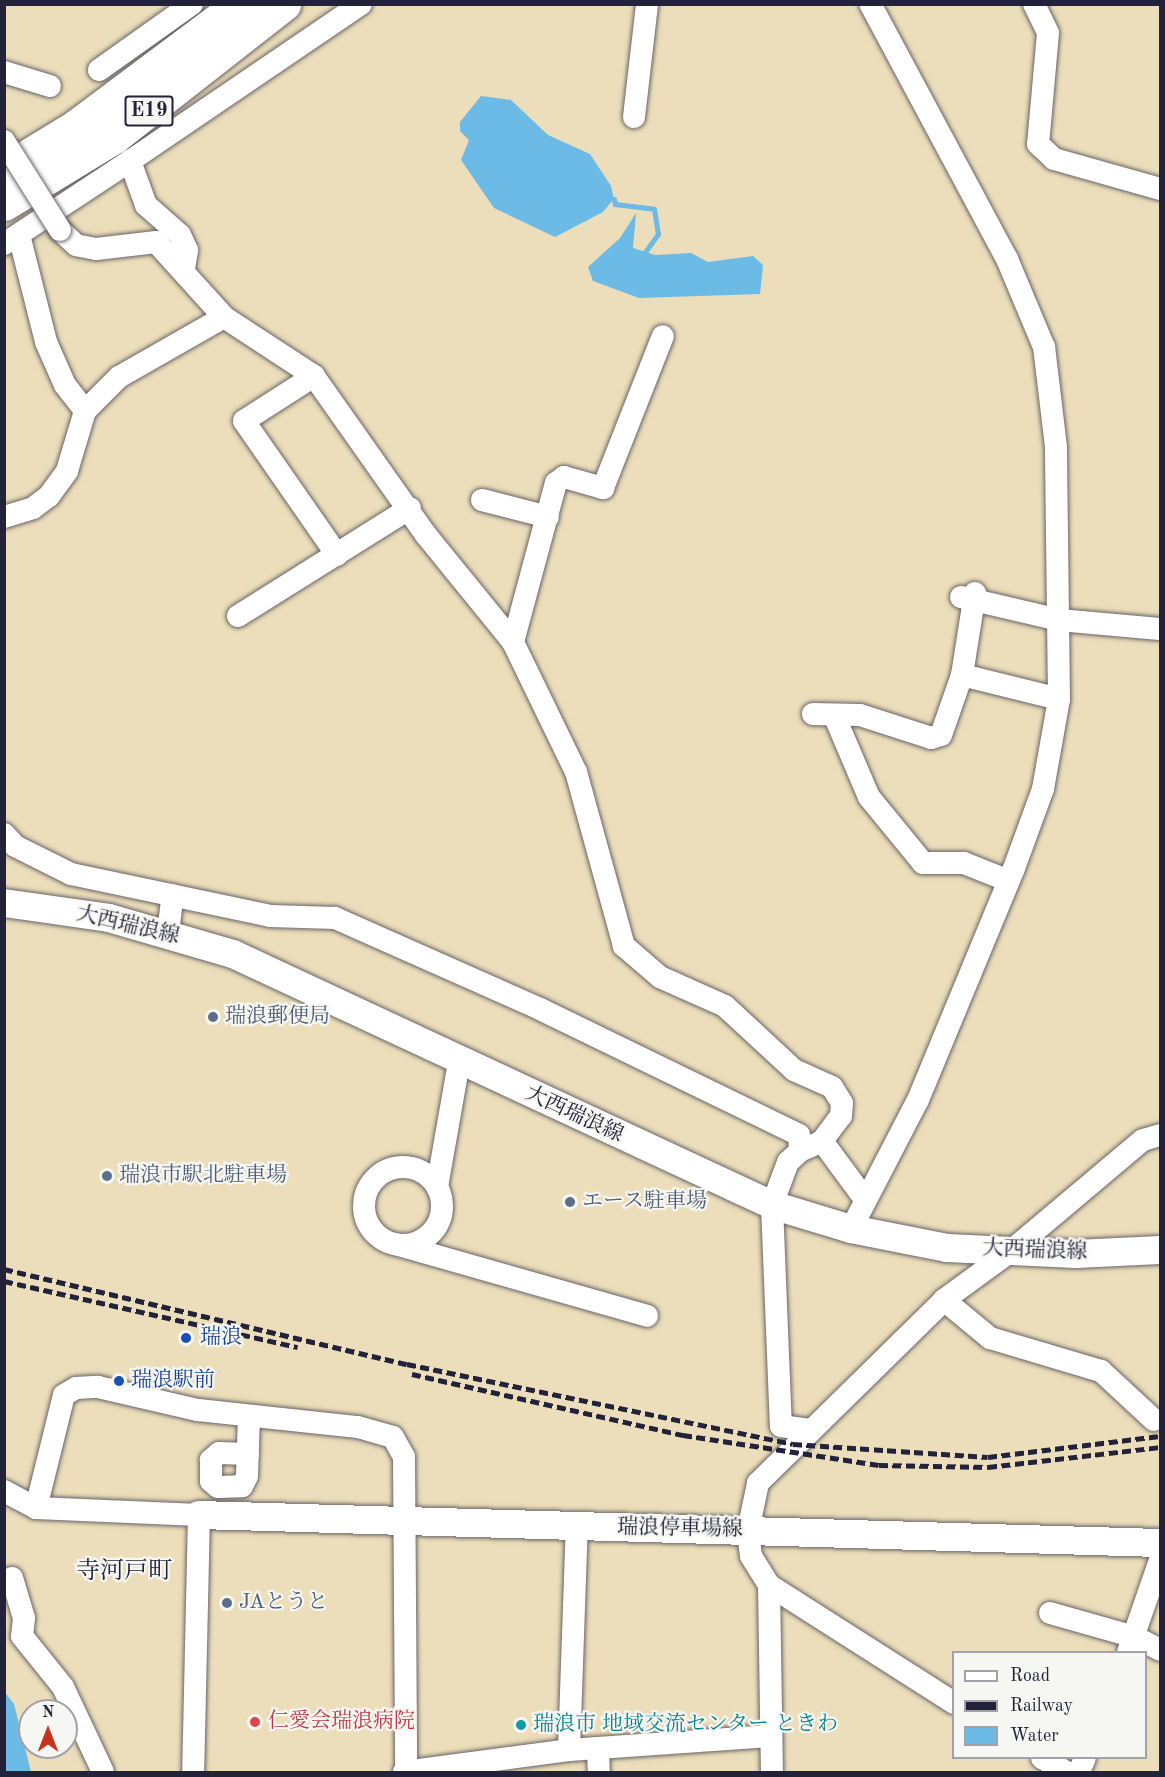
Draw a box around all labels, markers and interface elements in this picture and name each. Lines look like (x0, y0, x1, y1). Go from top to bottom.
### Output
road number: E19 (124, 94, 174, 128)
street label: 大西瑞浪線 (74, 902, 182, 950)
place label: 瑞浪郵便局 (225, 1004, 330, 1030)
marker: 瑞浪郵便局 (206, 1010, 220, 1024)
street label: 大西瑞浪線 (521, 1081, 627, 1149)
place label: 瑞浪市駅北駐車場 (119, 1163, 287, 1189)
marker: 瑞浪市駅北駐車場 (100, 1169, 114, 1183)
place label: エース駐車場 (582, 1189, 708, 1215)
marker: エース駐車場 (563, 1195, 577, 1209)
street label: 大西瑞浪線 (982, 1237, 1088, 1265)
place label: 瑞浪 (200, 1325, 242, 1351)
marker: 瑞浪 (177, 1329, 195, 1347)
place label: 瑞浪駅前 (131, 1368, 215, 1394)
marker: 瑞浪駅前 (112, 1374, 126, 1388)
street label: 瑞浪停車場線 (617, 1515, 743, 1543)
district label: 寺河戸町 (76, 1559, 172, 1587)
place label: JAとうと (239, 1590, 328, 1616)
marker: JAとうと (220, 1596, 234, 1610)
legend (952, 1651, 1147, 1759)
text: Road (1010, 1667, 1050, 1685)
text: Railway (1010, 1697, 1073, 1715)
north arrow (18, 1699, 78, 1759)
text: N (42, 1705, 54, 1721)
place label: 仁愛会瑞浪病院 (268, 1709, 415, 1735)
place label: 瑞浪市 地域交流センター ときわ (533, 1712, 839, 1738)
marker: 仁愛会瑞浪病院 (246, 1713, 264, 1731)
marker: 瑞浪市 地域交流センター ときわ (514, 1718, 528, 1732)
text: Water (1010, 1727, 1059, 1745)

